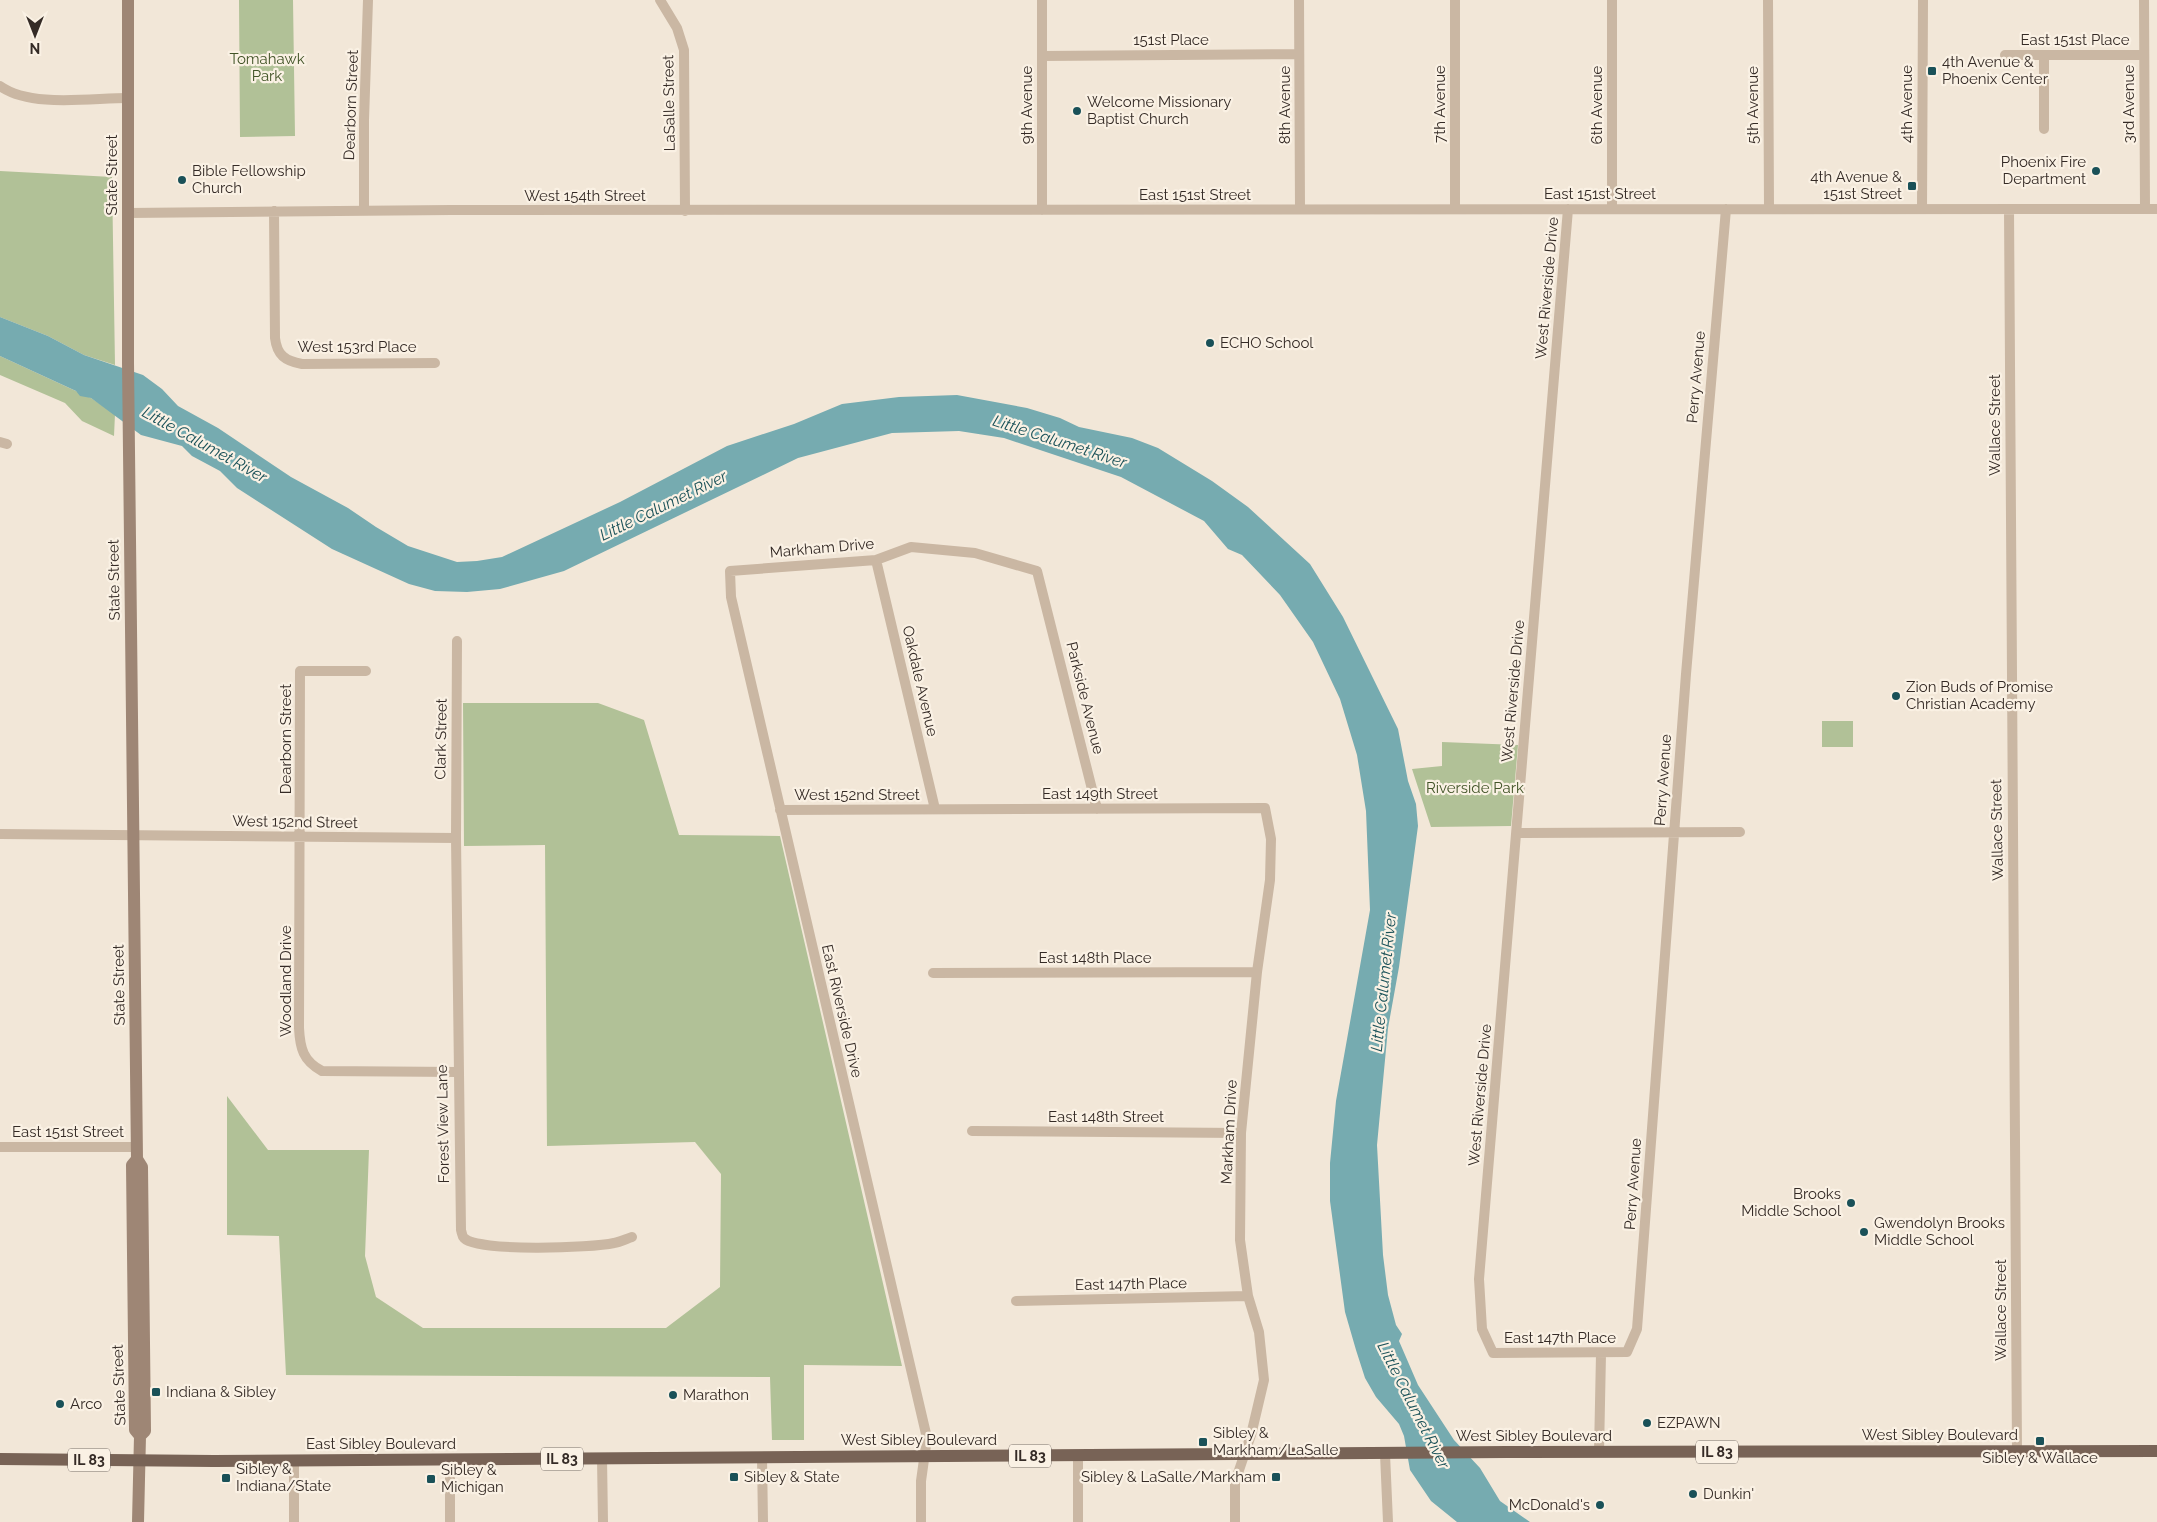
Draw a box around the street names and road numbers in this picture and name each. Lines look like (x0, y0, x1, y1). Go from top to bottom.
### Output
street label: 151st Place (1133, 31, 1209, 49)
street label: East 151st Place (2020, 31, 2130, 49)
street label: Dearborn Street (340, 49, 362, 161)
street label: LaSalle Street (659, 55, 679, 151)
street label: 8th Avenue (1276, 65, 1294, 144)
street label: 7th Avenue (1431, 65, 1449, 143)
street label: 6th Avenue (1588, 65, 1606, 144)
street label: 4th Avenue (1898, 65, 1916, 143)
street label: 3rd Avenue (2120, 65, 2138, 143)
street label: 9th Avenue (1018, 66, 1036, 144)
street label: 5th Avenue (1744, 66, 1762, 144)
street label: State Street (103, 134, 121, 216)
street label: East 151st Street (1544, 185, 1656, 203)
street label: East 151st Street (1139, 186, 1251, 204)
street label: West 154th Street (524, 187, 646, 205)
street label: West Riverside Drive (1532, 216, 1562, 360)
street label: Perry Avenue (1683, 330, 1709, 424)
street label: West 153rd Place (298, 338, 417, 356)
street label: Wallace Street (1986, 374, 2004, 476)
street label: Markham Drive (769, 534, 875, 562)
street label: State Street (104, 539, 124, 621)
street label: West Riverside Drive (1498, 619, 1528, 763)
street label: Oakdale Avenue (898, 624, 942, 738)
street label: Parkside Avenue (1062, 640, 1108, 756)
street label: Dearborn Street (277, 684, 295, 794)
street label: Clark Street (431, 698, 451, 780)
street label: Perry Avenue (1651, 733, 1675, 827)
street label: Wallace Street (1987, 779, 2007, 881)
street label: East 149th Street (1042, 785, 1158, 803)
street label: West 152nd Street (794, 786, 920, 804)
street label: West 152nd Street (232, 812, 358, 832)
street label: Woodland Drive (277, 925, 295, 1037)
street label: East Riverside Drive (818, 943, 866, 1080)
street label: State Street (109, 944, 129, 1026)
street label: East 148th Place (1038, 949, 1152, 967)
street label: West Riverside Drive (1465, 1023, 1495, 1167)
street label: Forest View Lane (433, 1064, 453, 1184)
street label: Markham Drive (1217, 1079, 1241, 1185)
street label: East 148th Street (1048, 1108, 1164, 1126)
street label: East 151st Street (12, 1123, 124, 1141)
street label: Perry Avenue (1621, 1137, 1645, 1231)
street label: Wallace Street (1992, 1259, 2010, 1361)
street label: East 147th Place (1075, 1274, 1187, 1294)
street label: East 147th Place (1504, 1329, 1616, 1347)
street label: State Street (109, 1344, 129, 1426)
street label: West Sibley Boulevard (1862, 1426, 2018, 1444)
street label: West Sibley Boulevard (1456, 1427, 1612, 1445)
street label: West Sibley Boulevard (841, 1431, 997, 1449)
street label: East Sibley Boulevard (306, 1435, 456, 1453)
road number: IL 83 (1696, 1440, 1738, 1464)
road number: IL 83 (1009, 1444, 1051, 1468)
road number: IL 83 (68, 1448, 110, 1472)
road number: IL 83 (541, 1448, 583, 1470)

